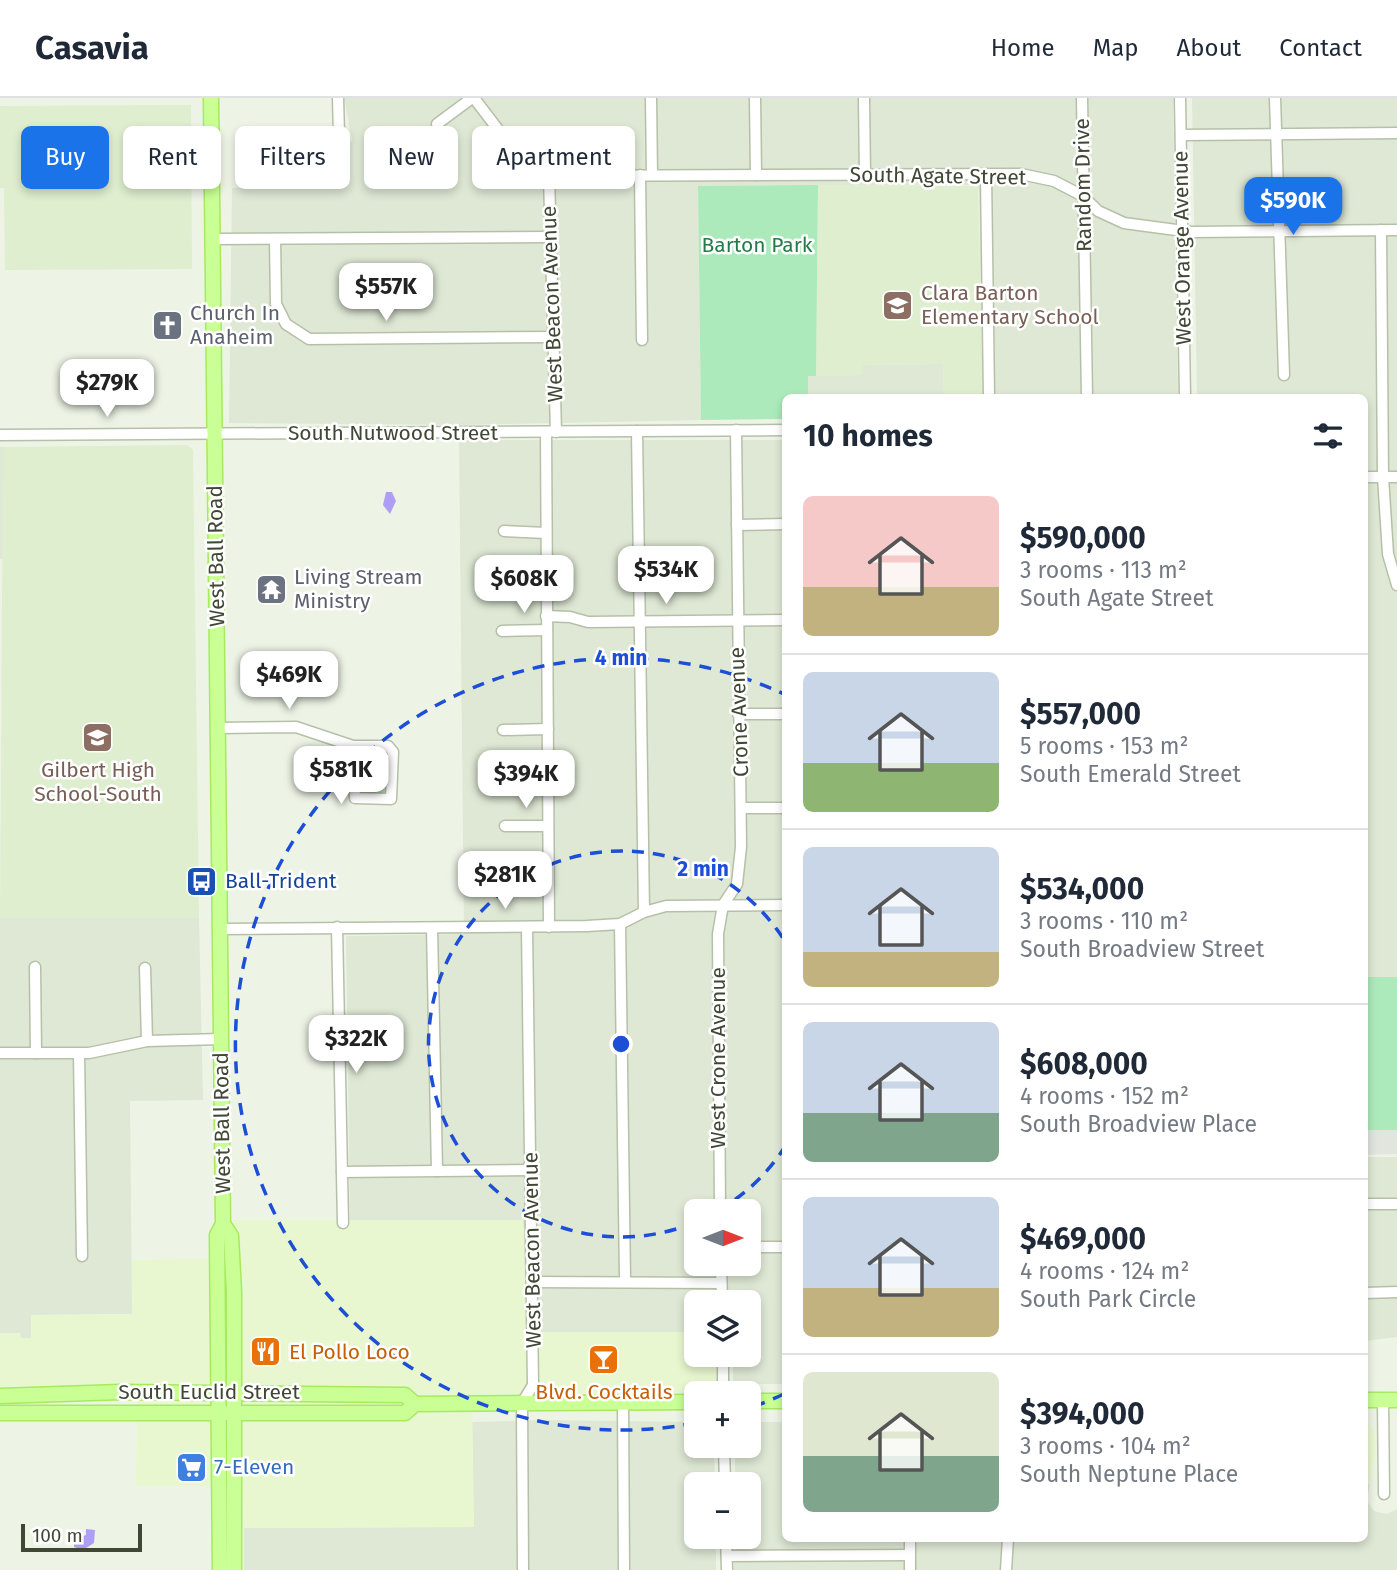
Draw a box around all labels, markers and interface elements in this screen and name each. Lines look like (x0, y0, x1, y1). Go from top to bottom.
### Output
text: Casavia (35, 28, 149, 68)
text: Home (991, 34, 1055, 62)
text: Map (1093, 34, 1139, 62)
text: About (1177, 34, 1241, 62)
text: Contact (1279, 34, 1362, 62)
street label: Random Drive (1069, 118, 1097, 252)
chip: Buy (21, 126, 109, 189)
chip: Rent (123, 126, 221, 189)
chip: Filters (235, 126, 350, 189)
chip: New (364, 126, 458, 189)
chip: Apartment (472, 126, 635, 189)
street label: West Orange Avenue (1167, 151, 1197, 345)
street label: South Agate Street (849, 161, 1027, 191)
pin: $590K (1244, 178, 1342, 237)
text: $590K (1260, 186, 1326, 214)
street label: West Beacon Avenue (536, 205, 568, 403)
park label: Barton Park (701, 232, 813, 258)
pin: $557K (337, 264, 435, 323)
text: $557K (355, 272, 417, 300)
place label: Clara Barton Elementary School (921, 280, 1099, 330)
school or university icon: Clara Barton Elementary School (881, 288, 915, 322)
place label: Church In Anaheim (190, 300, 280, 350)
church icon: Church In Anaheim (150, 308, 184, 342)
pin: $279K (58, 360, 156, 419)
text: $279K (76, 368, 138, 396)
icon: filters (1309, 417, 1347, 455)
text: 10 homes (803, 418, 933, 454)
street label: South Nutwood Street (288, 420, 499, 446)
street label: West Ball Road (202, 485, 230, 627)
text: $590,000 (1020, 520, 1146, 556)
icon: home (859, 524, 943, 608)
pin: $534K (617, 546, 715, 606)
text: $534K (634, 555, 698, 583)
pin: $608K (475, 556, 573, 615)
text: 3 rooms · 113 m² (1020, 556, 1187, 584)
place label: Living Stream Ministry (294, 564, 423, 614)
text: $608K (491, 564, 557, 592)
temple icon: Living Stream Ministry (254, 572, 288, 606)
text: South Agate Street (1020, 584, 1213, 612)
text: 4 min (595, 645, 647, 671)
street label: Crone Avenue (724, 646, 754, 778)
pin: $469K (240, 652, 338, 711)
text: $469K (256, 660, 322, 688)
text: $557,000 (1020, 696, 1141, 732)
icon: home (859, 700, 943, 784)
school or university icon: Gilbert High School-South (81, 721, 115, 755)
text: 5 rooms · 153 m² (1020, 732, 1189, 760)
pin: $581K (292, 746, 390, 806)
pin: $394K (477, 750, 575, 810)
text: $581K (310, 755, 372, 783)
place label: Gilbert High School-South (34, 757, 162, 807)
text: $394K (494, 759, 558, 787)
text: South Emerald Street (1020, 760, 1241, 788)
pin: $281K (456, 852, 554, 911)
text: 2 min (677, 856, 729, 882)
text: $281K (474, 860, 536, 888)
bus stop icon: Ball-Trident (185, 864, 219, 898)
place label: Ball-Trident (225, 868, 337, 894)
text: $534,000 (1020, 871, 1144, 907)
icon: home (859, 875, 943, 959)
text: 3 rooms · 110 m² (1020, 907, 1188, 935)
text: South Broadview Street (1020, 935, 1264, 963)
street label: West Crone Avenue (705, 967, 731, 1149)
pin: $322K (307, 1016, 405, 1075)
text: $322K (325, 1024, 387, 1052)
centre of rings (609, 1032, 633, 1056)
text: $608,000 (1020, 1046, 1148, 1082)
icon: home (859, 1050, 943, 1134)
street label: West Ball Road (208, 1052, 236, 1194)
text: 4 rooms · 152 m² (1020, 1082, 1189, 1110)
text: South Broadview Place (1020, 1110, 1257, 1138)
street label: West Beacon Avenue (517, 1152, 547, 1348)
north arrow (684, 1199, 761, 1276)
map controls (684, 1199, 761, 1549)
text: $469,000 (1020, 1221, 1146, 1257)
icon: home (859, 1225, 943, 1309)
text: 4 rooms · 124 m² (1020, 1257, 1189, 1285)
text: South Park Circle (1020, 1285, 1196, 1313)
button: layers (684, 1290, 761, 1367)
restaurant icon: El Pollo Loco (249, 1335, 283, 1369)
place label: El Pollo Loco (289, 1339, 410, 1365)
bar icon: Blvd. Cocktails (587, 1343, 621, 1377)
street label: South Euclid Street (118, 1379, 300, 1405)
place label: Blvd. Cocktails (535, 1379, 673, 1405)
button: + (684, 1381, 761, 1458)
text: $394,000 (1020, 1396, 1145, 1432)
icon: home (859, 1400, 943, 1484)
text: 3 rooms · 104 m² (1020, 1432, 1191, 1460)
supermarket icon: 7-Eleven (174, 1450, 208, 1484)
place label: 7-Eleven (214, 1454, 294, 1480)
text: South Neptune Place (1020, 1460, 1238, 1488)
button: − (684, 1472, 761, 1549)
scale bar (21, 1521, 142, 1553)
text: 100 m (32, 1524, 83, 1547)

